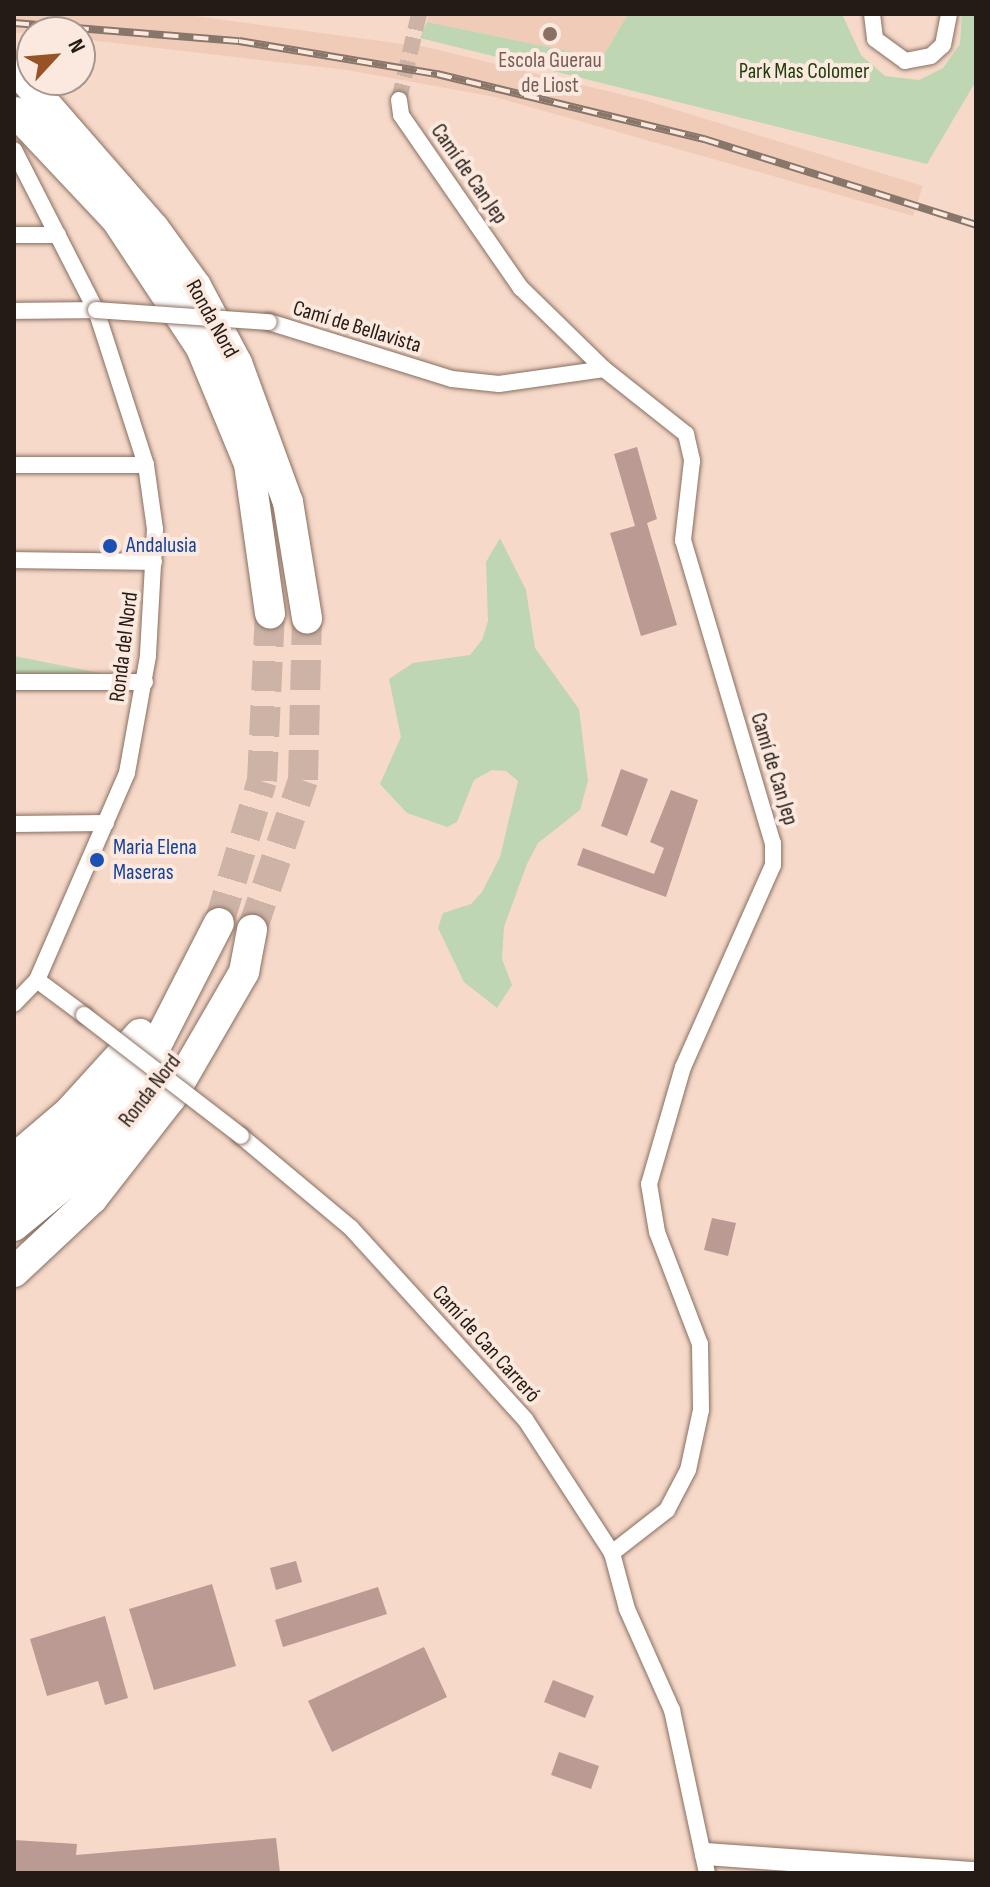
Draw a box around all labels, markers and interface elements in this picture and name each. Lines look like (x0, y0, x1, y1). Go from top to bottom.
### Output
north arrow (16, 16, 96, 96)
marker: Escola Guerau de Liost (541, 25, 559, 43)
text: N (62, 35, 91, 57)
place label: Escola Guerau de Liost (498, 47, 602, 98)
park label: Park Mas Colomer (739, 59, 869, 85)
street label: Camí de Can Jep (425, 119, 513, 229)
street label: Ronda Nord (180, 275, 244, 363)
street label: Camí de Bellavista (290, 295, 424, 359)
place label: Andalusia (126, 533, 197, 559)
marker: Andalusia (101, 537, 119, 555)
street label: Ronda del Nord (104, 590, 144, 704)
street label: Camí de Can Jep (744, 710, 804, 828)
place label: Maria Elena Maseras (113, 834, 197, 886)
marker: Maria Elena Maseras (88, 851, 106, 869)
street label: Ronda Nord (113, 1049, 187, 1133)
street label: Camí de Can Carreró (426, 1280, 546, 1408)

